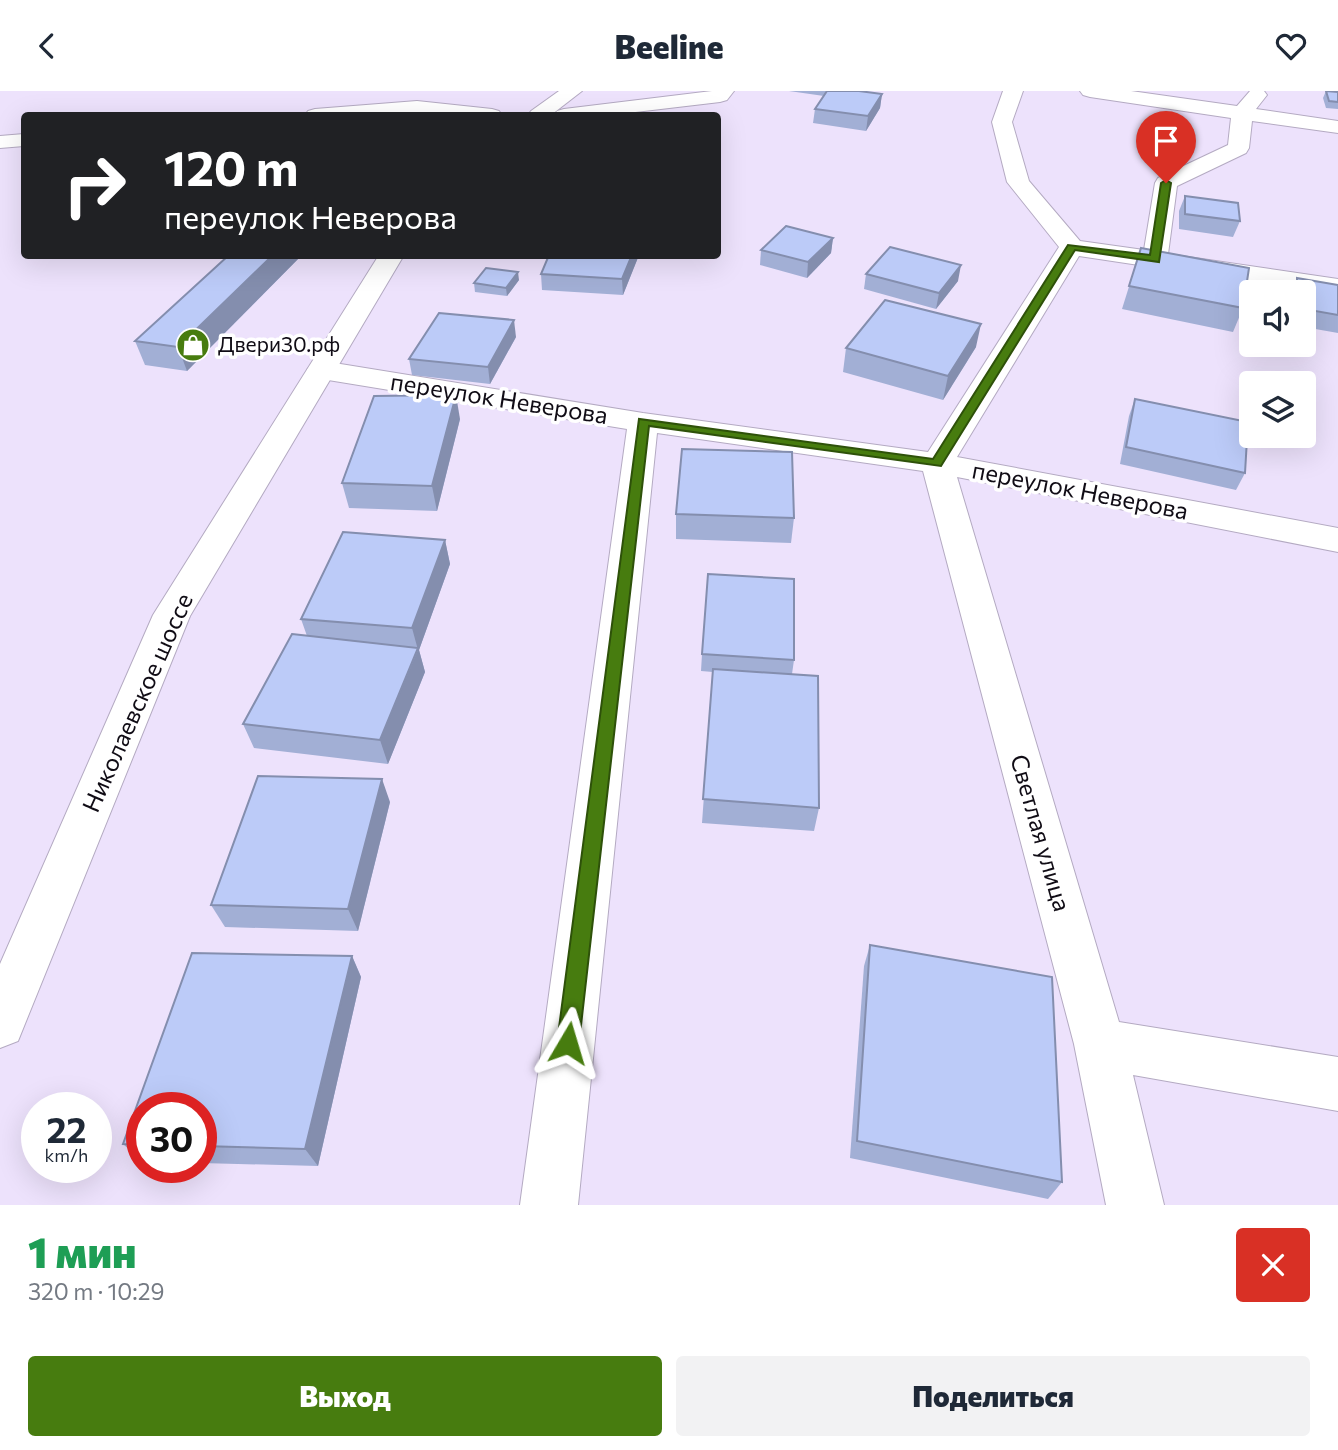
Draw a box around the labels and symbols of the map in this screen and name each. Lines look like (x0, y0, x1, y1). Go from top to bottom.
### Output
pin (1136, 111, 1196, 183)
shop icon: Двери30.рф (174, 326, 212, 364)
place label: Двери30.рф (218, 331, 340, 356)
street label: переулок Неверова (389, 366, 610, 429)
street label: переулок Неверова (970, 454, 1191, 525)
street label: Николаевское шоссе (75, 589, 198, 816)
street label: Светлая улица (1005, 751, 1078, 914)
position arrow (531, 1006, 605, 1080)
speed limit sign: 30 (126, 1092, 217, 1183)

